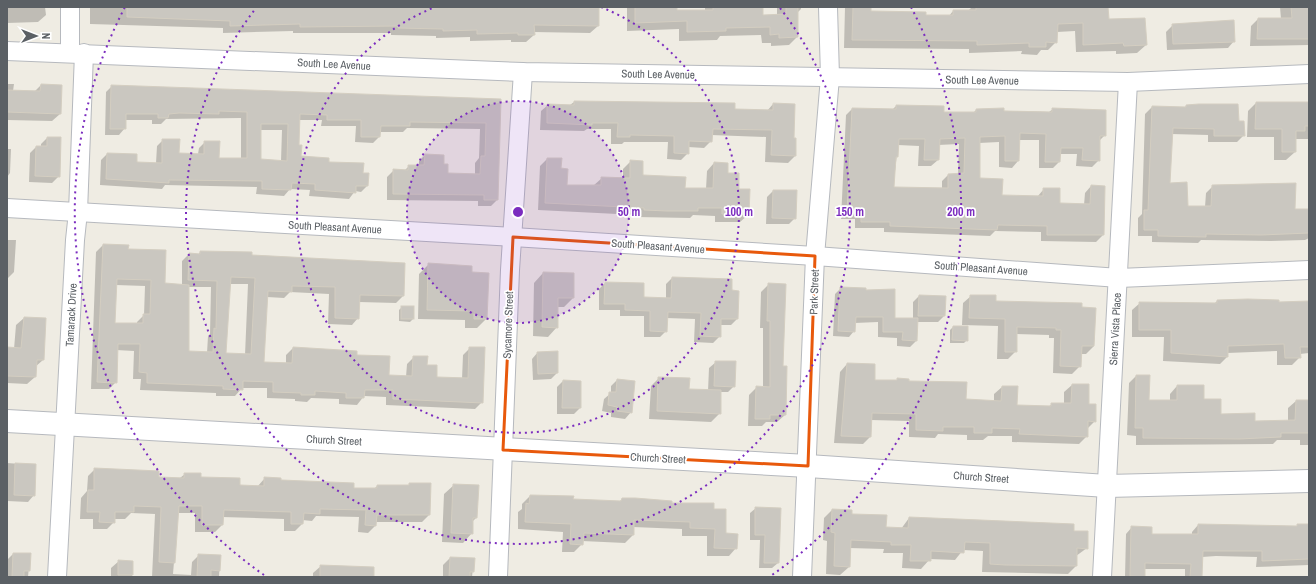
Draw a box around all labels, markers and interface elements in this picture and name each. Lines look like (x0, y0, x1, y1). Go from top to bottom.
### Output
north arrow (16, 16, 56, 56)
text: N (39, 33, 53, 39)
street label: South Lee Avenue (297, 55, 371, 73)
street label: South Lee Avenue (621, 66, 695, 82)
street label: South Lee Avenue (945, 72, 1019, 88)
text: 50 m (618, 204, 640, 220)
text: 100 m (725, 204, 753, 220)
text: 150 m (836, 204, 864, 220)
text: 200 m (947, 204, 975, 220)
centre of rings (511, 205, 525, 219)
street label: South Pleasant Avenue (288, 218, 382, 236)
street label: South Pleasant Avenue (611, 236, 705, 256)
street label: South Pleasant Avenue (934, 258, 1028, 278)
street label: Park Street (806, 269, 822, 315)
street label: Tamarack Drive (62, 283, 80, 347)
street label: Sycamore Street (500, 291, 516, 359)
street label: Sierra Vista Place (1106, 292, 1124, 366)
street label: Church Street (306, 432, 363, 448)
street label: Church Street (630, 450, 687, 466)
street label: Church Street (953, 468, 1010, 486)

